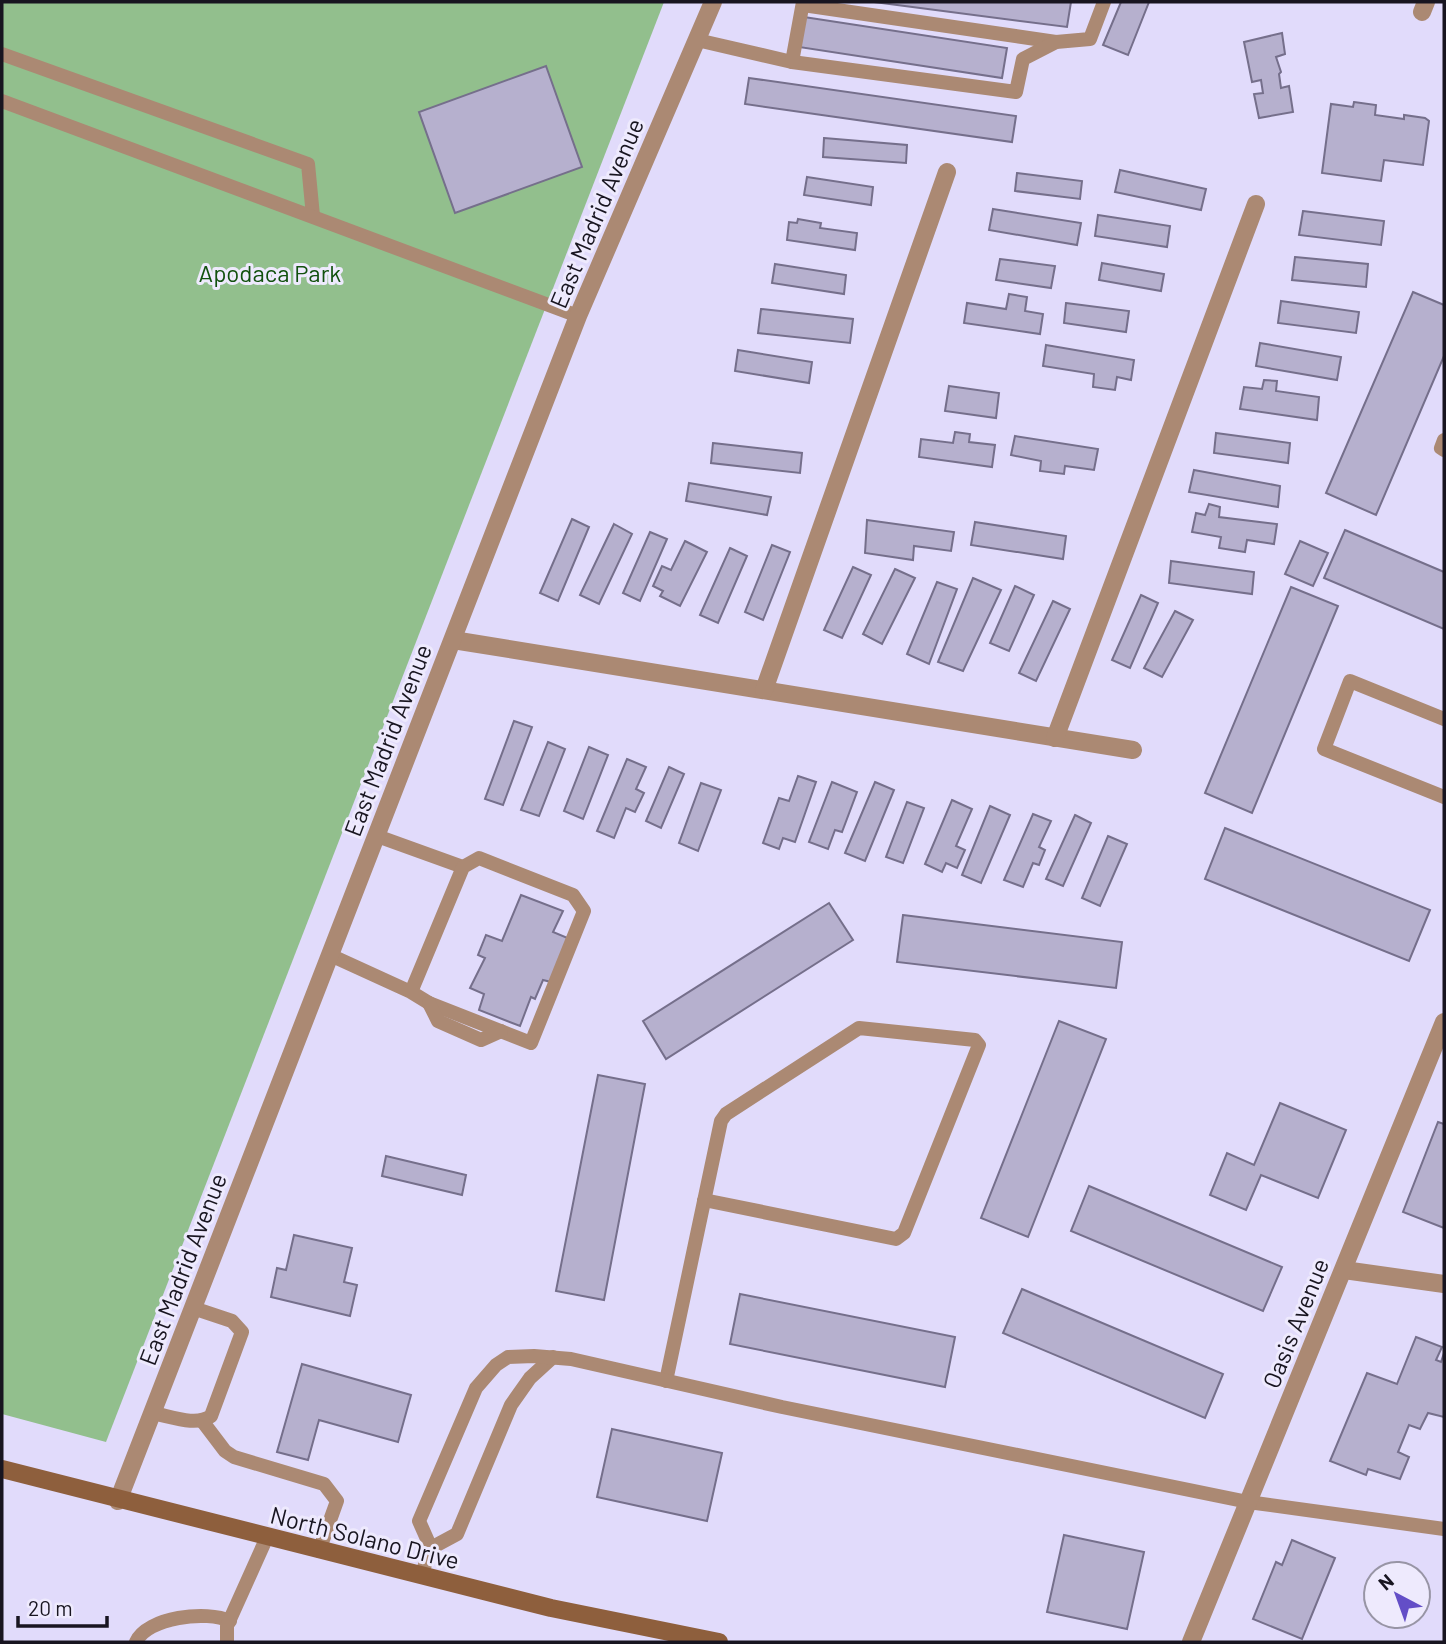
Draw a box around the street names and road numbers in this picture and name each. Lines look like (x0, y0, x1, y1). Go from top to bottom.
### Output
street label: East Madrid Avenue (543, 114, 649, 312)
street label: East Madrid Avenue (337, 640, 437, 840)
street label: East Madrid Avenue (132, 1169, 232, 1369)
street label: Oasis Avenue (1256, 1254, 1334, 1392)
street label: North Solano Drive (267, 1499, 463, 1575)

